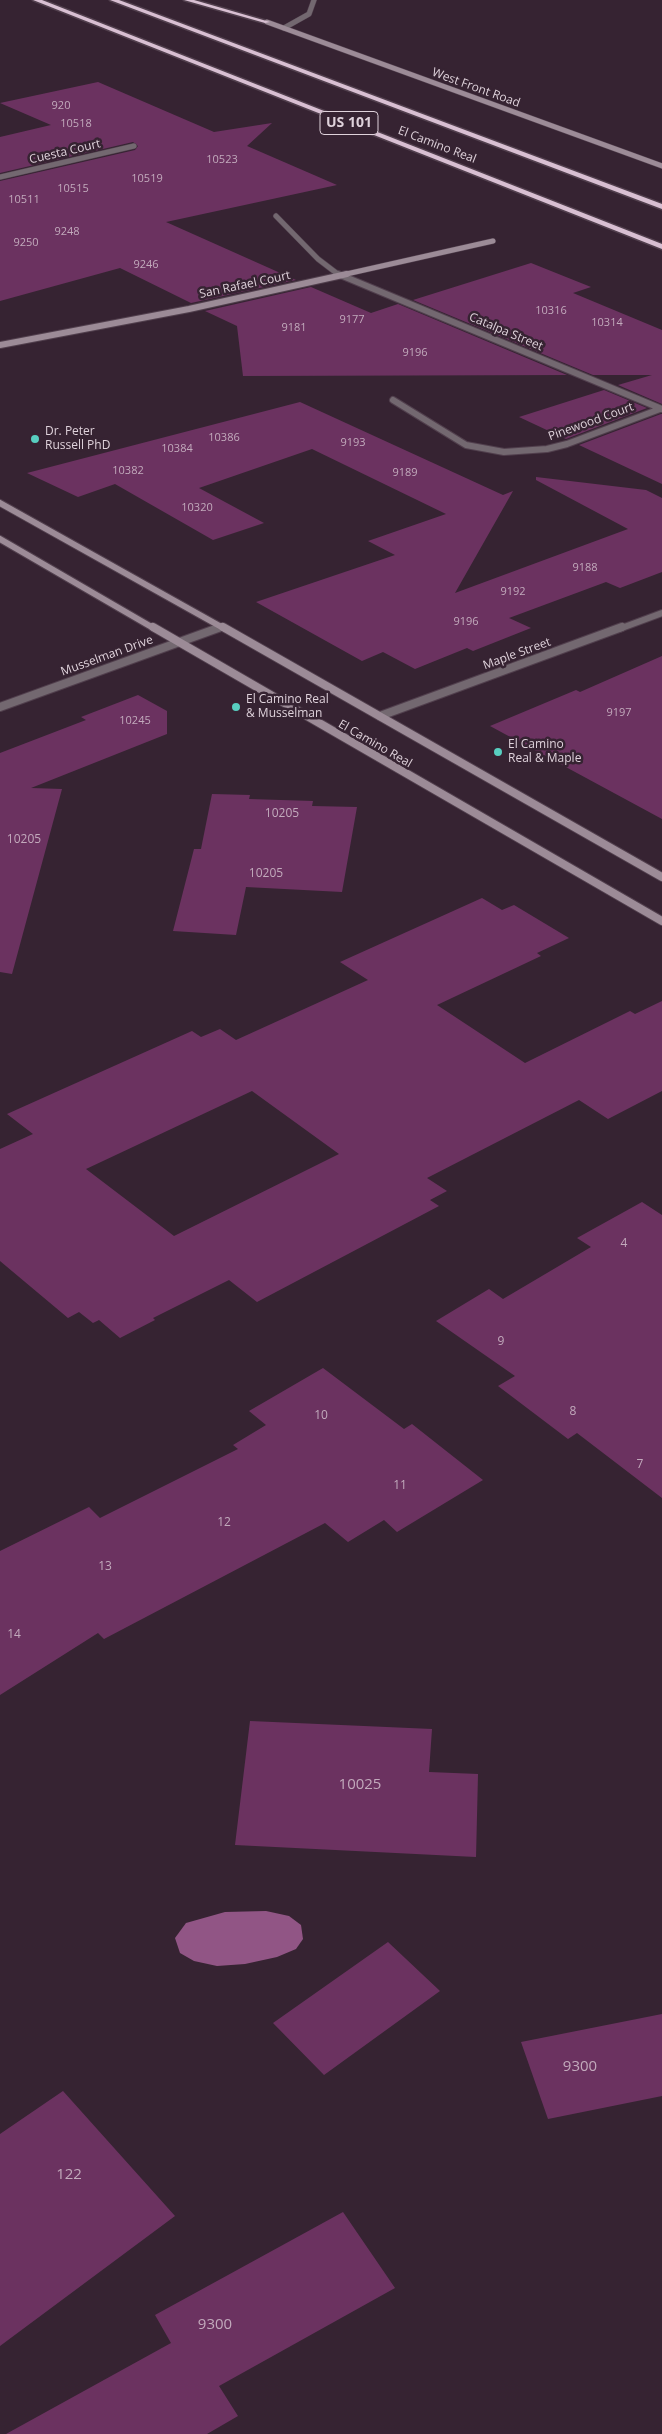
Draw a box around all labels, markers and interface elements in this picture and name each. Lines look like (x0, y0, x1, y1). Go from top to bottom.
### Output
street label: West Front Road (430, 65, 522, 111)
house number: 920 (52, 99, 70, 113)
road number: US 101 (320, 112, 378, 134)
house number: 10518 (60, 117, 92, 131)
street label: El Camino Real (396, 123, 478, 167)
street label: Cuesta Court (28, 137, 102, 167)
house number: 10523 (206, 153, 238, 167)
house number: 10519 (131, 172, 163, 186)
house number: 10515 (57, 182, 89, 196)
house number: 10511 (8, 193, 40, 207)
house number: 9248 (54, 225, 80, 239)
house number: 9250 (13, 236, 39, 250)
house number: 9246 (133, 258, 159, 272)
street label: San Rafael Court (198, 268, 292, 302)
house number: 10316 (535, 304, 567, 318)
street label: Catalpa Street (467, 310, 545, 354)
house number: 9177 (339, 313, 365, 327)
house number: 10314 (591, 316, 623, 330)
house number: 9181 (281, 321, 307, 335)
house number: 9196 (402, 346, 428, 360)
street label: Pinewood Court (546, 400, 636, 444)
place label: Dr. Peter Russell PhD (45, 425, 110, 453)
house number: 10386 (208, 431, 240, 445)
marker: Dr. Peter Russell PhD (29, 433, 41, 445)
house number: 9193 (340, 436, 366, 450)
house number: 10384 (161, 442, 193, 456)
house number: 10382 (112, 464, 144, 478)
house number: 9189 (392, 466, 418, 480)
house number: 10320 (181, 501, 213, 515)
house number: 9188 (572, 561, 598, 575)
house number: 9192 (500, 585, 526, 599)
house number: 9196 (453, 615, 479, 629)
street label: Musselman Drive (59, 633, 155, 679)
street label: Maple Street (481, 635, 553, 673)
place label: El Camino Real & Musselman (246, 693, 329, 721)
marker: El Camino Real & Musselman (230, 701, 242, 713)
house number: 9197 (606, 706, 632, 720)
house number: 10245 (119, 714, 151, 728)
street label: El Camino Real (336, 717, 414, 771)
place label: El Camino Real & Maple (508, 738, 581, 766)
marker: El Camino Real & Maple (492, 746, 504, 758)
house number: 10205 (265, 807, 299, 821)
house number: 10205 (7, 833, 41, 847)
house number: 10205 (249, 867, 283, 881)
house number: 4 (621, 1237, 627, 1251)
house number: 9 (498, 1335, 504, 1349)
house number: 8 (570, 1405, 576, 1419)
house number: 10 (314, 1409, 328, 1423)
house number: 7 (637, 1458, 643, 1472)
house number: 11 (393, 1479, 407, 1493)
house number: 12 (217, 1516, 231, 1530)
house number: 13 (98, 1560, 112, 1574)
house number: 14 (7, 1628, 21, 1642)
house number: 10025 (339, 1776, 381, 1794)
house number: 9300 (563, 2058, 597, 2076)
house number: 122 (56, 2166, 82, 2184)
house number: 9300 (198, 2316, 232, 2334)

